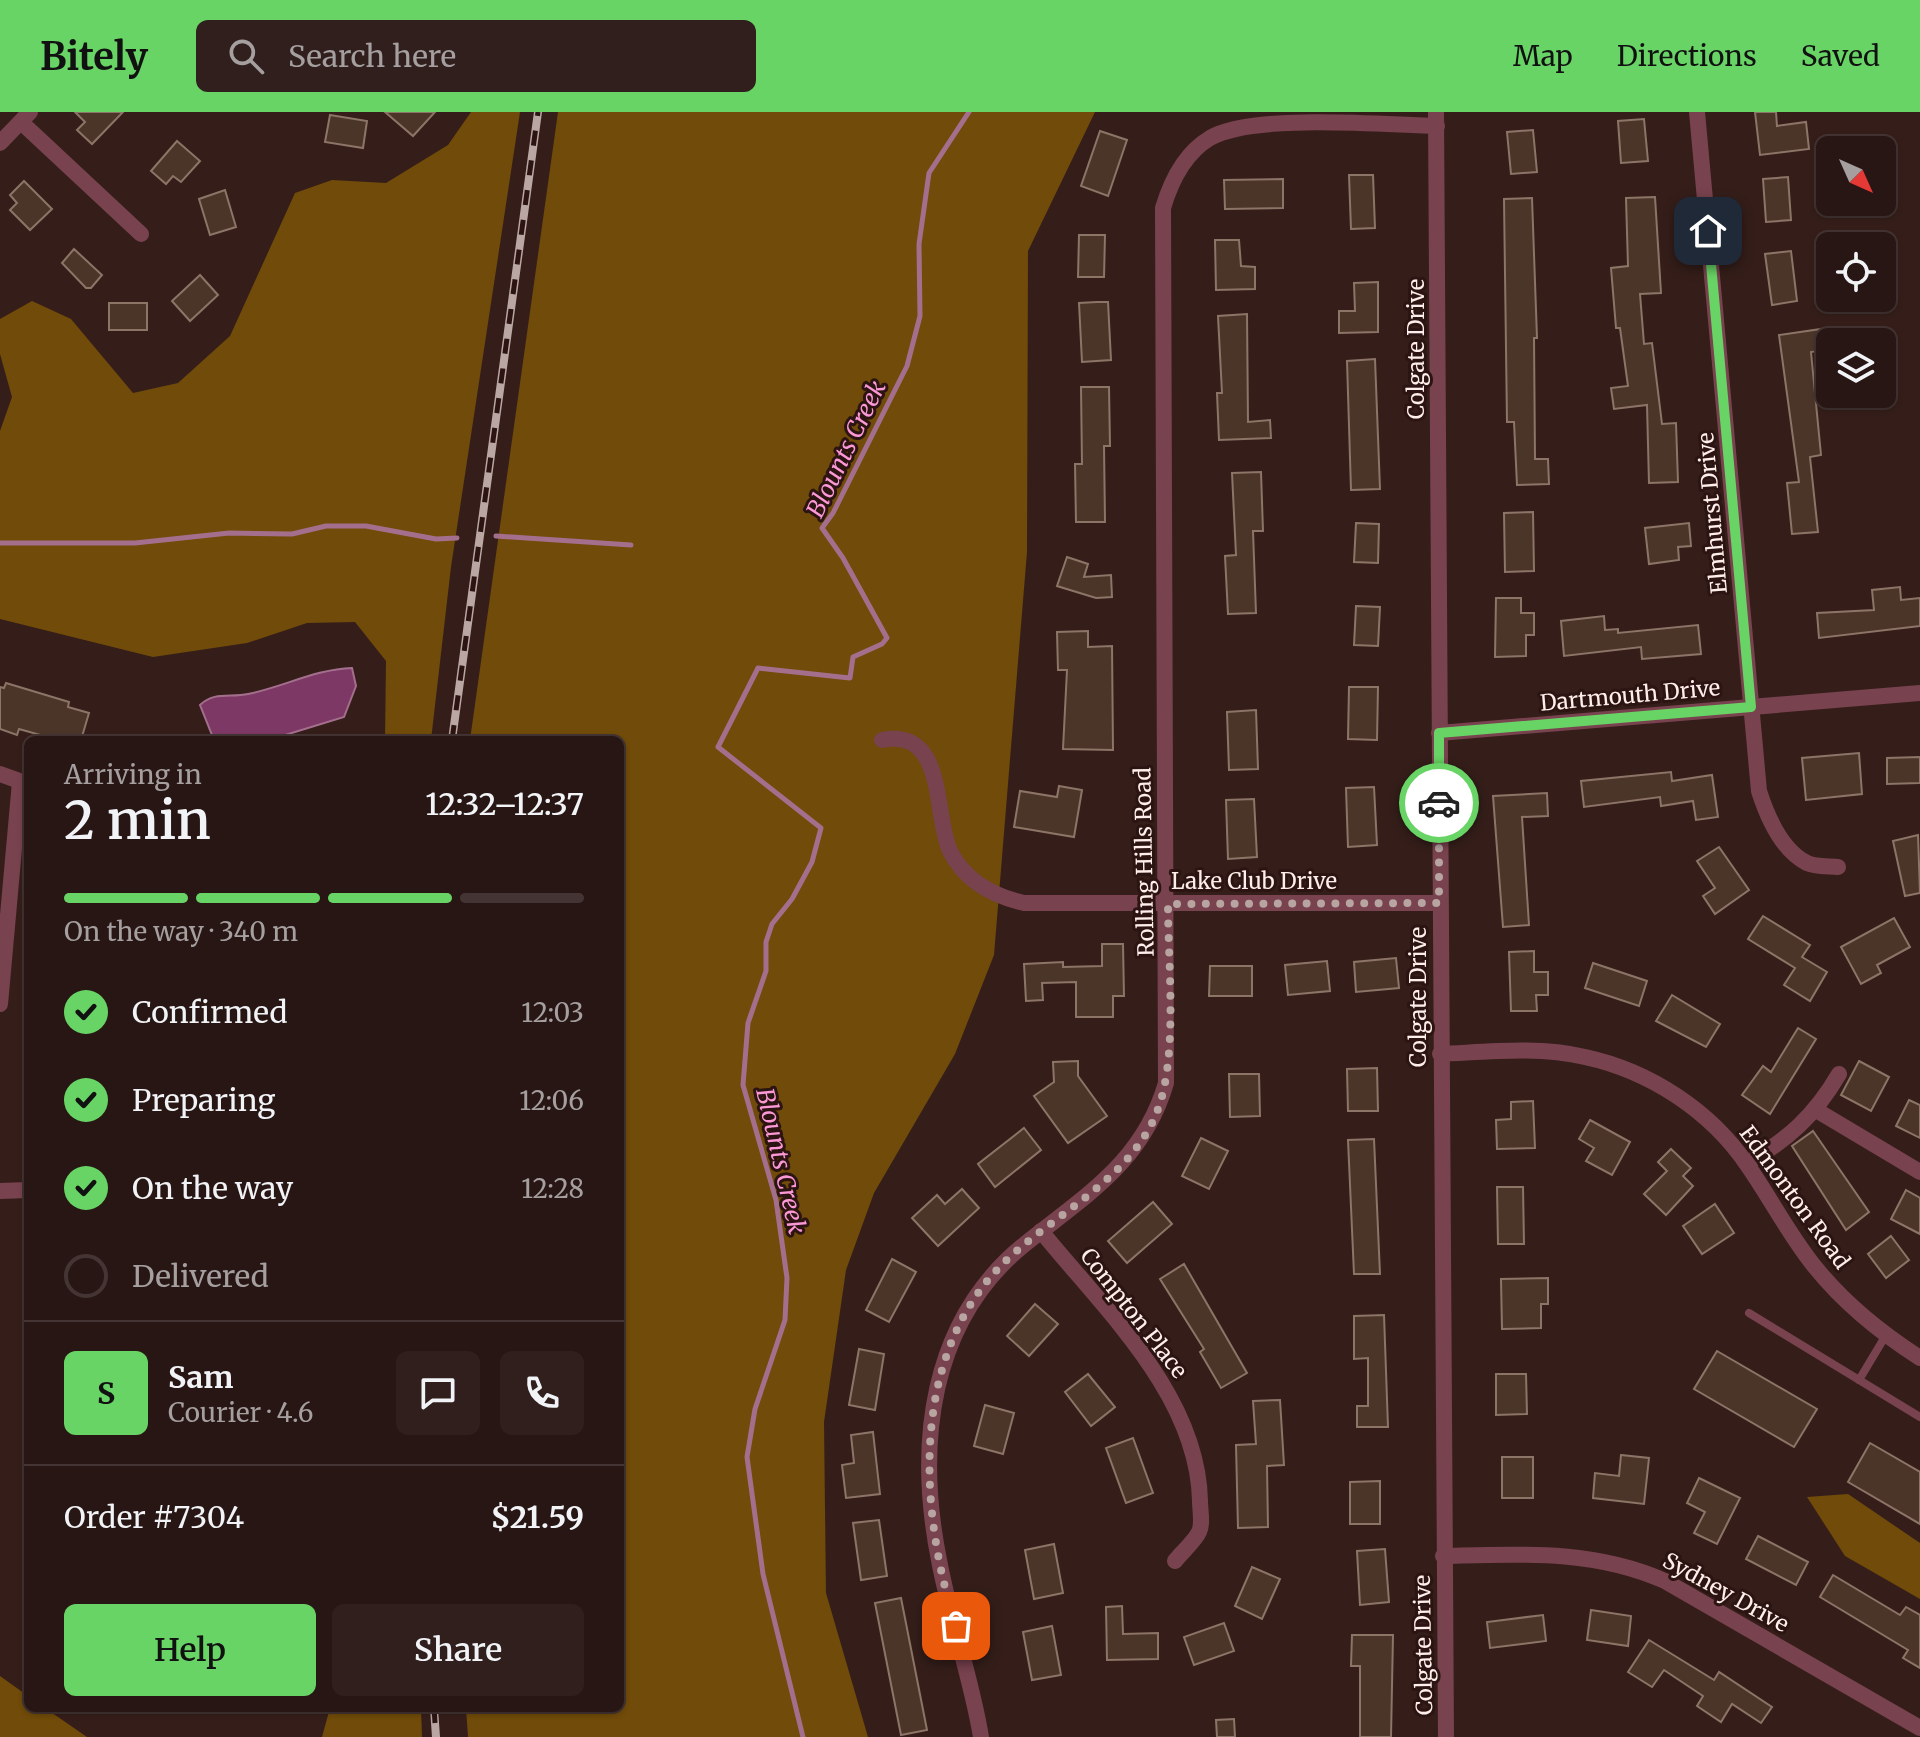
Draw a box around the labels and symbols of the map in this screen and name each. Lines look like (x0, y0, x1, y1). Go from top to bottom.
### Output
north arrow (1816, 136, 1896, 216)
pin (1674, 197, 1742, 265)
street label: Colgate Drive (1402, 279, 1430, 419)
water label: Blounts Creek (799, 375, 893, 523)
street label: Elmhurst Drive (1691, 431, 1733, 595)
street label: Dartmouth Drive (1539, 673, 1721, 717)
courier (1399, 763, 1479, 843)
street label: Rolling Hills Road (1128, 767, 1160, 957)
street label: Lake Club Drive (1171, 867, 1337, 895)
street label: Colgate Drive (1404, 927, 1432, 1067)
water label: Blounts Creek (749, 1085, 813, 1237)
street label: Edmonton Road (1734, 1120, 1856, 1274)
street label: Compton Place (1074, 1242, 1194, 1384)
street label: Sydney Drive (1658, 1546, 1794, 1638)
street label: Colgate Drive (1408, 1575, 1438, 1715)
pin (922, 1592, 990, 1660)

